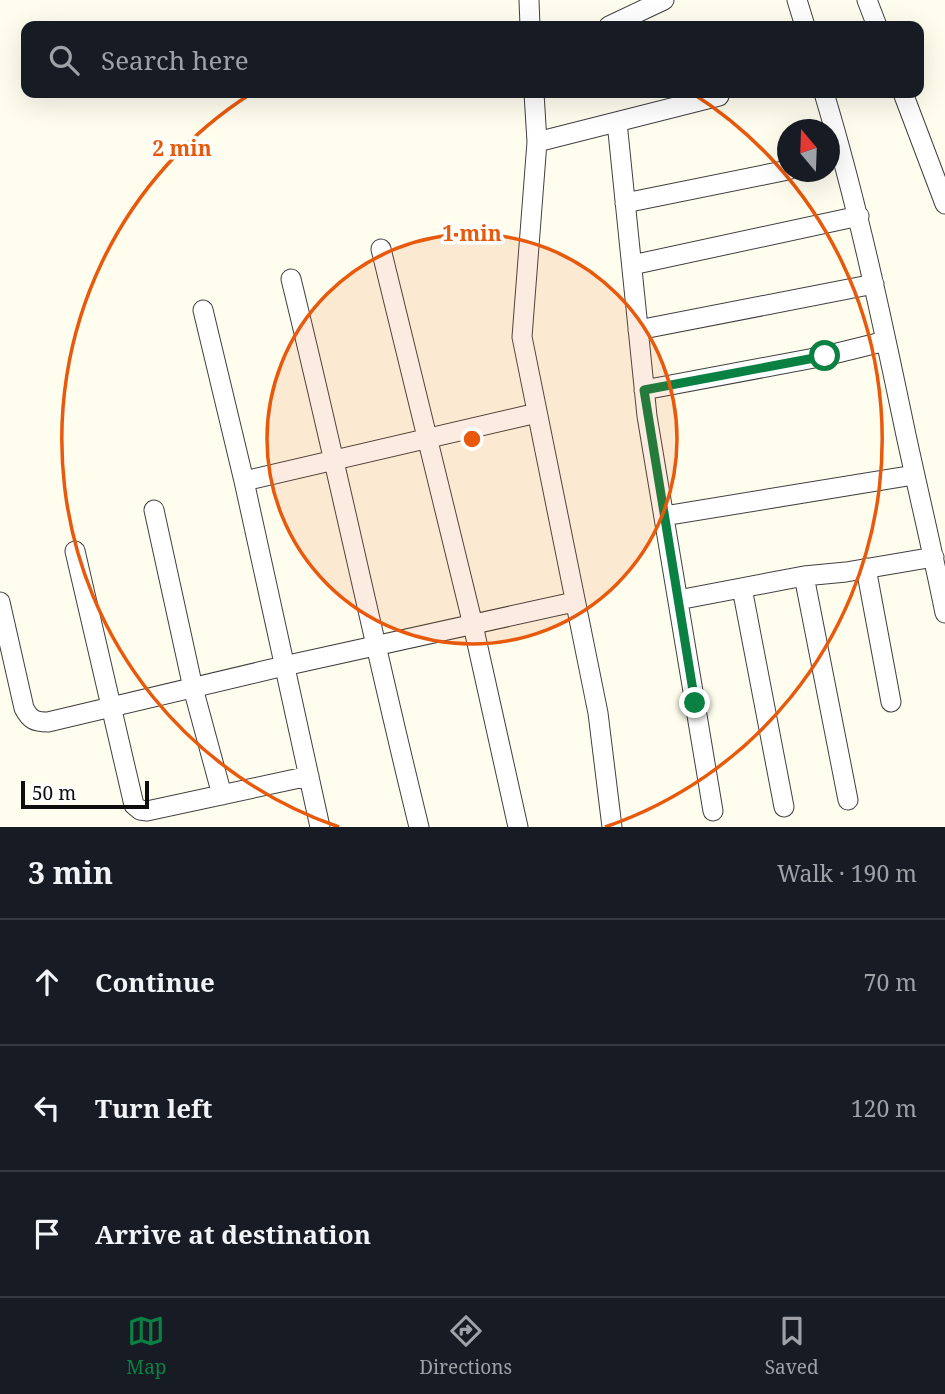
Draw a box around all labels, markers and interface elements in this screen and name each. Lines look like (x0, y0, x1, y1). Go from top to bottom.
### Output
search box (21, 21, 924, 98)
icon: search (45, 41, 83, 79)
text: Search here (101, 42, 249, 78)
north arrow (777, 119, 840, 182)
text: 2 min (152, 134, 212, 162)
text: 1 min (442, 219, 502, 247)
route start (809, 340, 840, 371)
centre of rings (460, 427, 484, 451)
route end (679, 687, 710, 718)
scale bar (21, 778, 149, 810)
text: 50 m (32, 780, 76, 806)
text: 3 min (28, 852, 113, 893)
text: Walk · 190 m (777, 857, 917, 889)
icon: ahead (28, 963, 66, 1001)
text: Continue (95, 964, 215, 1000)
text: 70 m (864, 966, 917, 998)
icon: left (28, 1089, 66, 1127)
text: Turn left (95, 1090, 212, 1126)
text: 120 m (851, 1092, 917, 1124)
icon: arrive (28, 1215, 66, 1253)
text: Arrive at destination (95, 1216, 371, 1252)
tab: Map (126, 1312, 167, 1380)
tab: Directions (419, 1312, 512, 1380)
tab: Saved (765, 1312, 819, 1380)

